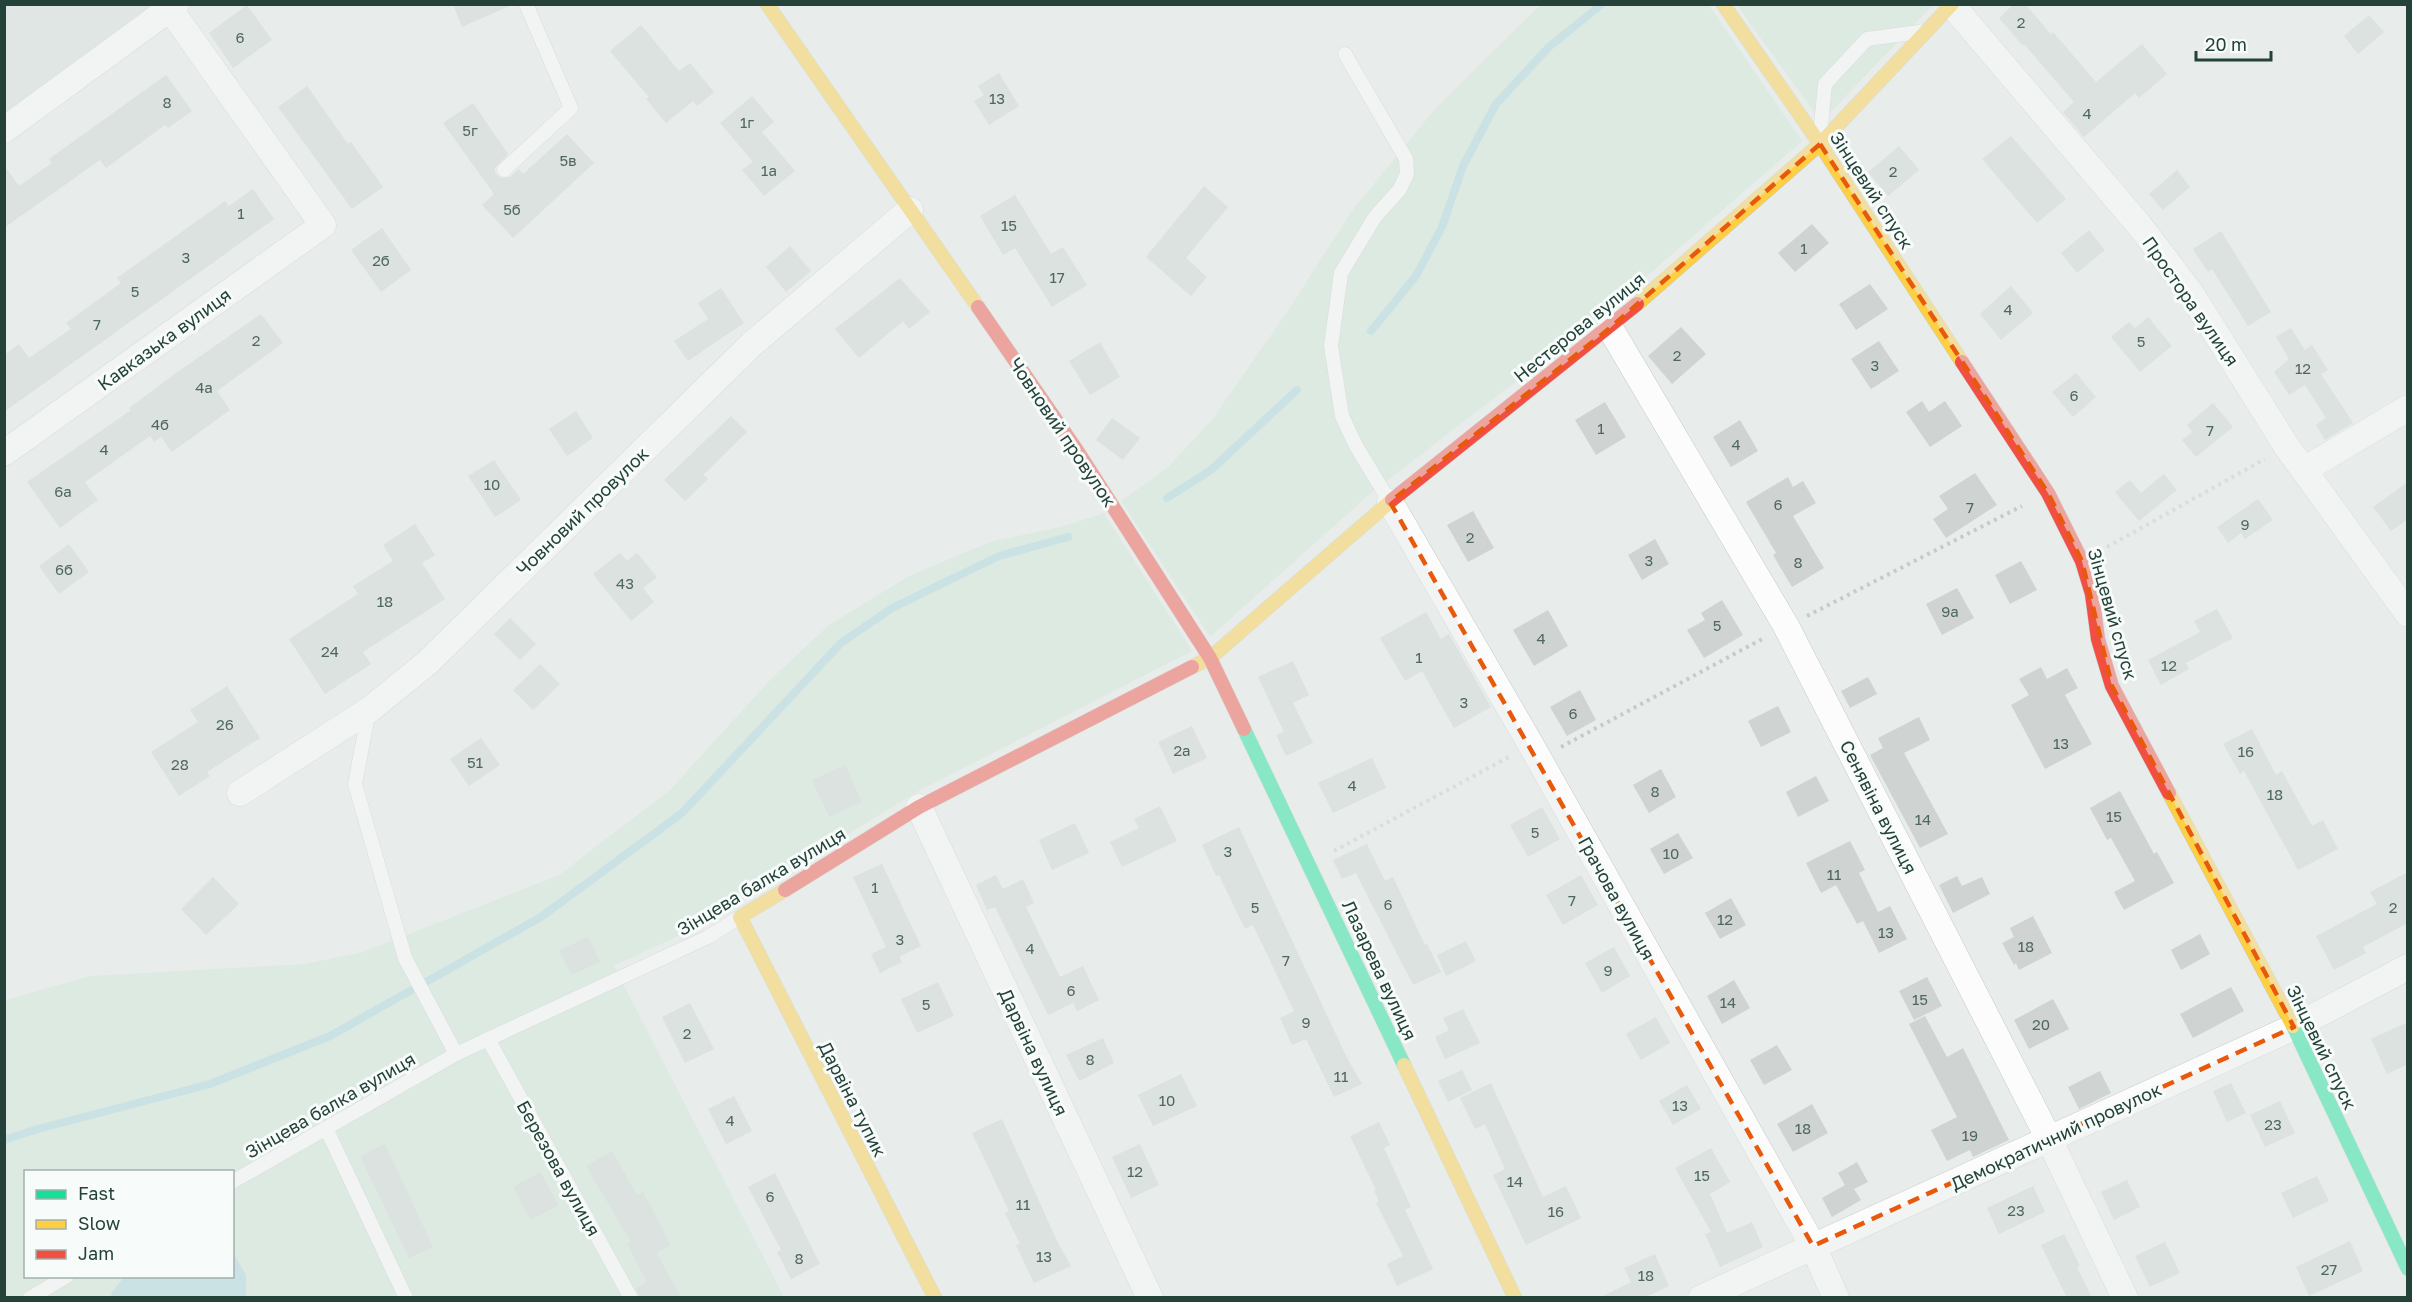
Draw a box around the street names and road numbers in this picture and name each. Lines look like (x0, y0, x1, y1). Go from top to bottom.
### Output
street label: Зінцевий спуск (1826, 127, 1918, 253)
street label: Простора вулиця (2138, 232, 2244, 370)
street label: Нестерова вулиця (1509, 267, 1649, 387)
street label: Кавказька вулиця (93, 283, 235, 395)
street label: Човновий провулок (1005, 353, 1121, 511)
street label: Човновий провулок (511, 442, 653, 580)
street label: Зінцевий спуск (2084, 546, 2142, 682)
street label: Сенявіна вулиця (1836, 736, 1922, 878)
street label: Зінцева балка вулиця (673, 822, 849, 940)
street label: Грачова вулиця (1574, 832, 1660, 964)
street label: Лазарева вулиця (1338, 897, 1422, 1043)
street label: Зінцевий спуск (2282, 981, 2362, 1113)
street label: Дарвіна вулиця (995, 985, 1073, 1119)
street label: Дарвіна тупик (815, 1038, 891, 1160)
street label: Зінцева балка вулиця (241, 1047, 419, 1163)
street label: Демократичний провулок (1947, 1077, 2165, 1195)
street label: Березова вулиця (513, 1096, 605, 1240)

